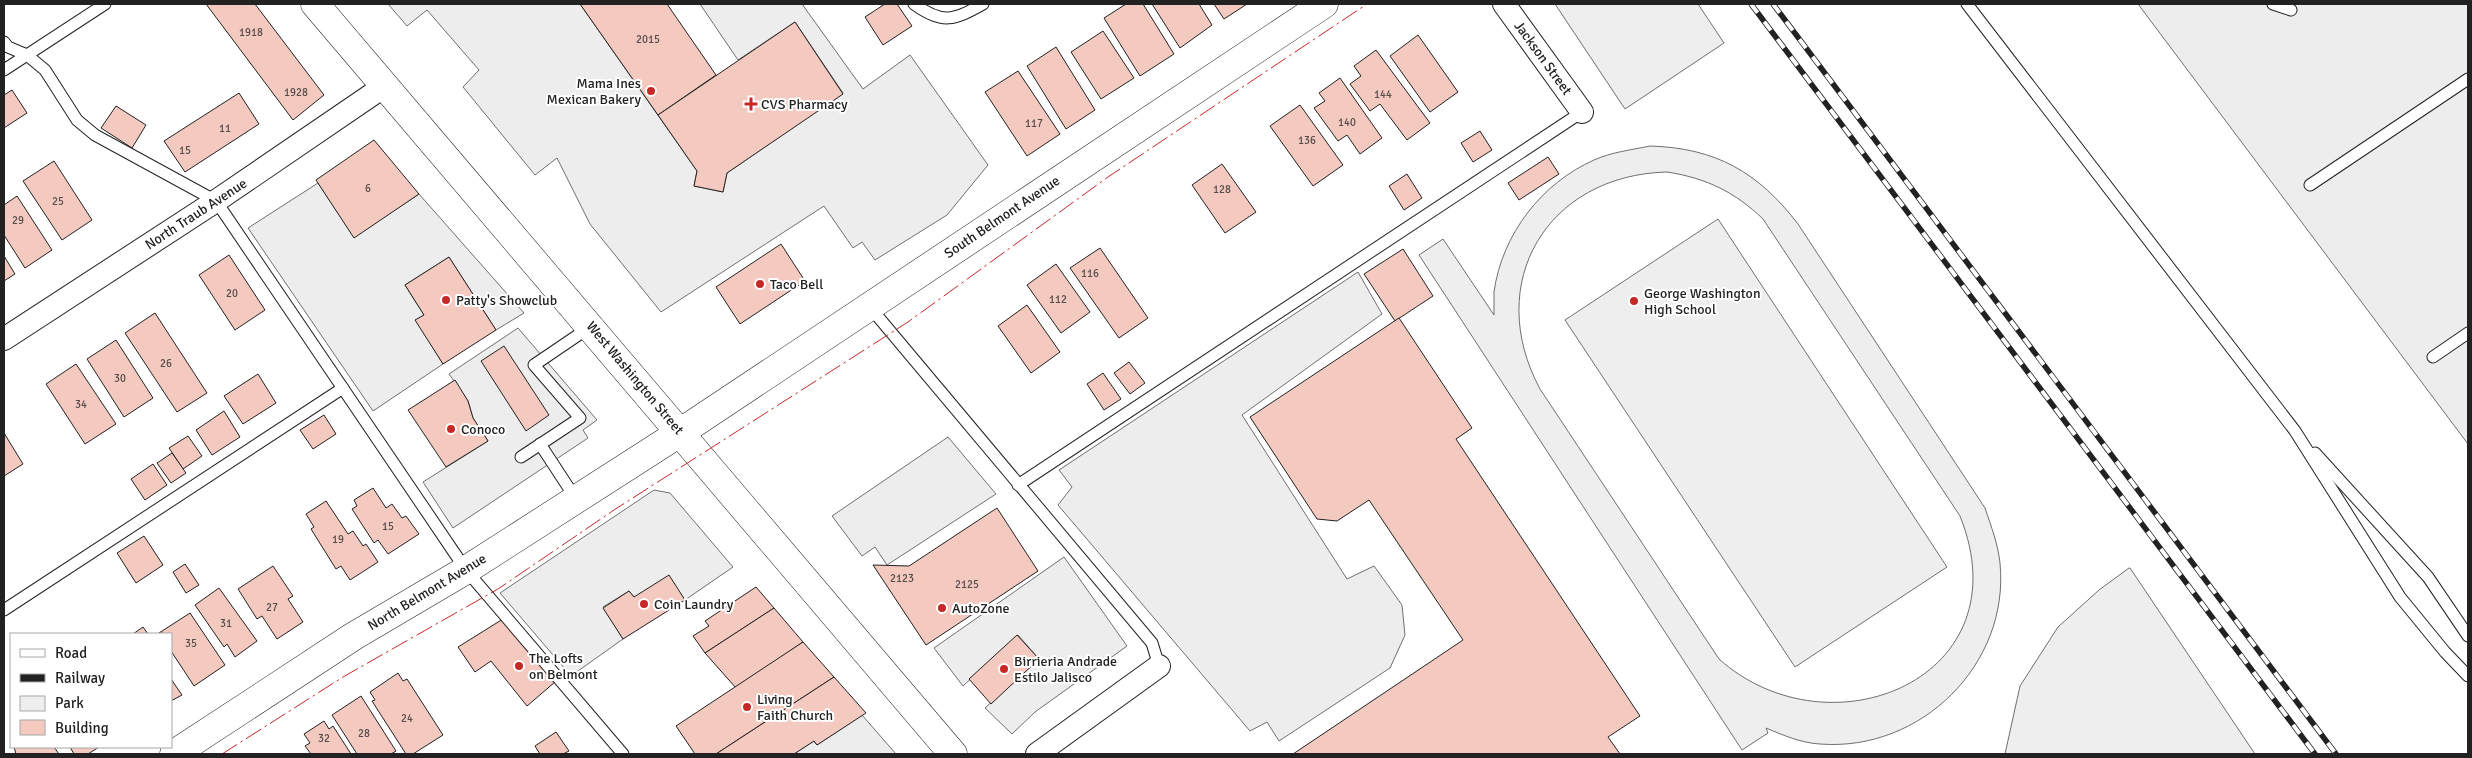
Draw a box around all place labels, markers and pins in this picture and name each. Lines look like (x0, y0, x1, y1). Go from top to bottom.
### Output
place label: Mama Ines Mexican Bakery (547, 75, 641, 108)
marker: Mama Ines Mexican Bakery (645, 85, 657, 97)
place label: CVS Pharmacy (761, 96, 848, 113)
marker: CVS Pharmacy (745, 98, 757, 110)
place label: Taco Bell (770, 276, 823, 293)
marker: Taco Bell (754, 278, 766, 290)
place label: George Washington High School (1644, 285, 1761, 318)
place label: Patty's Showclub (456, 292, 557, 309)
marker: Patty's Showclub (440, 294, 452, 306)
marker: George Washington High School (1628, 295, 1640, 307)
place label: Conoco (461, 421, 505, 438)
marker: Conoco (445, 423, 457, 435)
place label: Coin Laundry (654, 596, 734, 613)
marker: Coin Laundry (638, 598, 650, 610)
place label: AutoZone (952, 600, 1010, 617)
marker: AutoZone (936, 602, 948, 614)
place label: The Lofts on Belmont (529, 650, 598, 683)
place label: Birrieria Andrade Estilo Jalisco (1014, 653, 1117, 686)
marker: The Lofts on Belmont (513, 660, 525, 672)
marker: Birrieria Andrade Estilo Jalisco (998, 663, 1010, 675)
place label: Living Faith Church (757, 691, 833, 724)
marker: Living Faith Church (741, 701, 753, 713)

